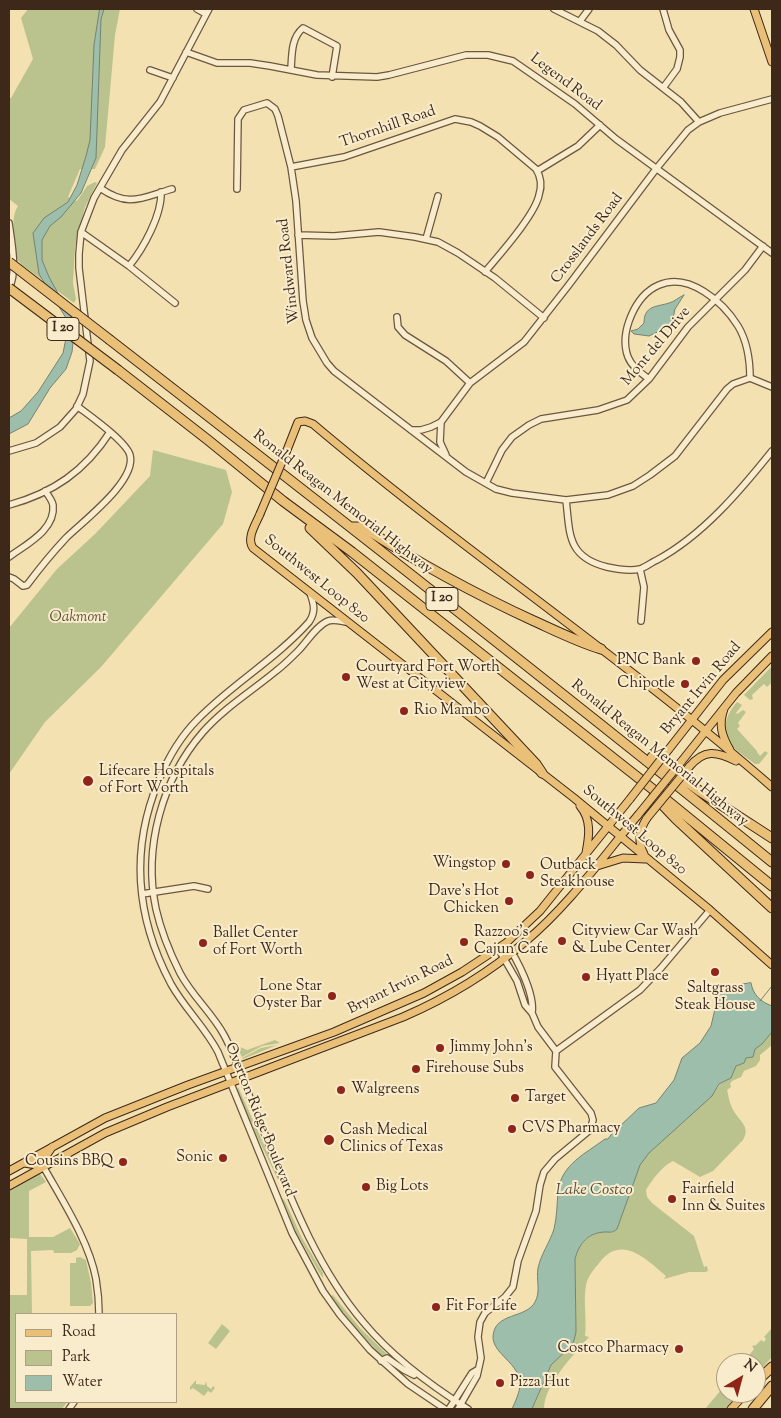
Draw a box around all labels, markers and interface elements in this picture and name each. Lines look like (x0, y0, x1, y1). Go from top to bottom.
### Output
street label: Legend Road (526, 50, 604, 116)
street label: Thornhill Road (338, 103, 438, 153)
street label: Crosslands Road (548, 190, 628, 288)
street label: Windward Road (276, 217, 304, 325)
street label: Mont del Drive (619, 304, 695, 390)
road number: I 20 (47, 318, 79, 340)
street label: Ronald Reagan Memorial Highway (249, 427, 435, 579)
street label: Southwest Loop 820 (260, 532, 372, 628)
road number: I 20 (426, 588, 458, 610)
park label: Oakmont (50, 609, 106, 627)
street label: Bryant Irvin Road (658, 639, 746, 739)
place label: PNC Bank (617, 652, 686, 670)
marker: PNC Bank (690, 655, 702, 667)
place label: Courtyard Fort Worth West at Cityview (356, 659, 500, 694)
marker: Courtyard Fort Worth West at Cityview (340, 671, 352, 683)
place label: Chipotle (617, 675, 675, 693)
street label: Ronald Reagan Memorial Highway (567, 677, 751, 831)
marker: Chipotle (679, 678, 691, 690)
place label: Rio Mambo (414, 702, 490, 720)
marker: Rio Mambo (398, 705, 410, 717)
place label: Lifecare Hospitals of Fort Worth (99, 763, 214, 798)
marker: Lifecare Hospitals of Fort Worth (81, 774, 95, 788)
street label: Southwest Loop 820 (578, 782, 690, 880)
place label: Wingstop (433, 855, 496, 873)
place label: Outback Steakhouse (540, 857, 615, 892)
marker: Wingstop (500, 858, 512, 870)
marker: Outback Steakhouse (524, 869, 536, 881)
place label: Dave's Hot Chicken (429, 883, 499, 918)
marker: Dave's Hot Chicken (503, 895, 515, 907)
place label: Cityview Car Wash & Lube Center (572, 923, 699, 958)
place label: Razzoo’s Cajun Cafe (474, 924, 548, 959)
place label: Ballet Center of Fort Worth (213, 925, 303, 960)
marker: Cityview Car Wash & Lube Center (556, 935, 568, 947)
marker: Razzoo’s Cajun Cafe (458, 936, 470, 948)
marker: Ballet Center of Fort Worth (197, 937, 209, 949)
street label: Bryant Irvin Road (345, 953, 457, 1019)
marker: Saltgrass Steak House (709, 966, 721, 978)
place label: Hyatt Place (596, 968, 669, 986)
marker: Hyatt Place (580, 971, 592, 983)
place label: Lone Star Oyster Bar (253, 978, 322, 1013)
place label: Saltgrass Steak House (675, 980, 755, 1015)
marker: Lone Star Oyster Bar (326, 990, 338, 1002)
place label: Jimmy John's (450, 1039, 533, 1057)
street label: Overton Ridge Boulevard (220, 1040, 298, 1200)
marker: Jimmy John's (434, 1042, 446, 1054)
place label: Firehouse Subs (426, 1060, 524, 1078)
marker: Firehouse Subs (410, 1063, 422, 1075)
place label: Walgreens (351, 1081, 419, 1099)
marker: Walgreens (335, 1084, 347, 1096)
place label: Target (525, 1089, 566, 1107)
marker: Target (509, 1092, 521, 1104)
place label: CVS Pharmacy (522, 1120, 620, 1138)
place label: Cash Medical Clinics of Texas (340, 1122, 443, 1157)
marker: CVS Pharmacy (506, 1123, 518, 1135)
marker: Cash Medical Clinics of Texas (322, 1133, 336, 1147)
place label: Sonic (176, 1149, 213, 1167)
marker: Sonic (217, 1152, 229, 1164)
place label: Cousins BBQ (25, 1153, 113, 1171)
marker: Cousins BBQ (117, 1156, 129, 1168)
place label: Big Lots (376, 1178, 428, 1196)
marker: Big Lots (360, 1181, 372, 1193)
water label: Lake Costco (555, 1181, 633, 1201)
place label: Fairfield Inn & Suites (682, 1181, 765, 1216)
marker: Fairfield Inn & Suites (666, 1193, 678, 1205)
place label: Fit For Life (446, 1298, 517, 1316)
marker: Fit For Life (430, 1301, 442, 1313)
legend (15, 1313, 178, 1403)
text: Road (62, 1322, 96, 1343)
place label: Costco Pharmacy (557, 1340, 669, 1358)
marker: Costco Pharmacy (673, 1343, 685, 1355)
text: Park (62, 1347, 91, 1368)
north arrow (716, 1353, 766, 1403)
text: N (739, 1355, 760, 1378)
text: Water (62, 1372, 102, 1393)
place label: Pizza Hut (510, 1374, 570, 1392)
marker: Pizza Hut (494, 1377, 506, 1389)

